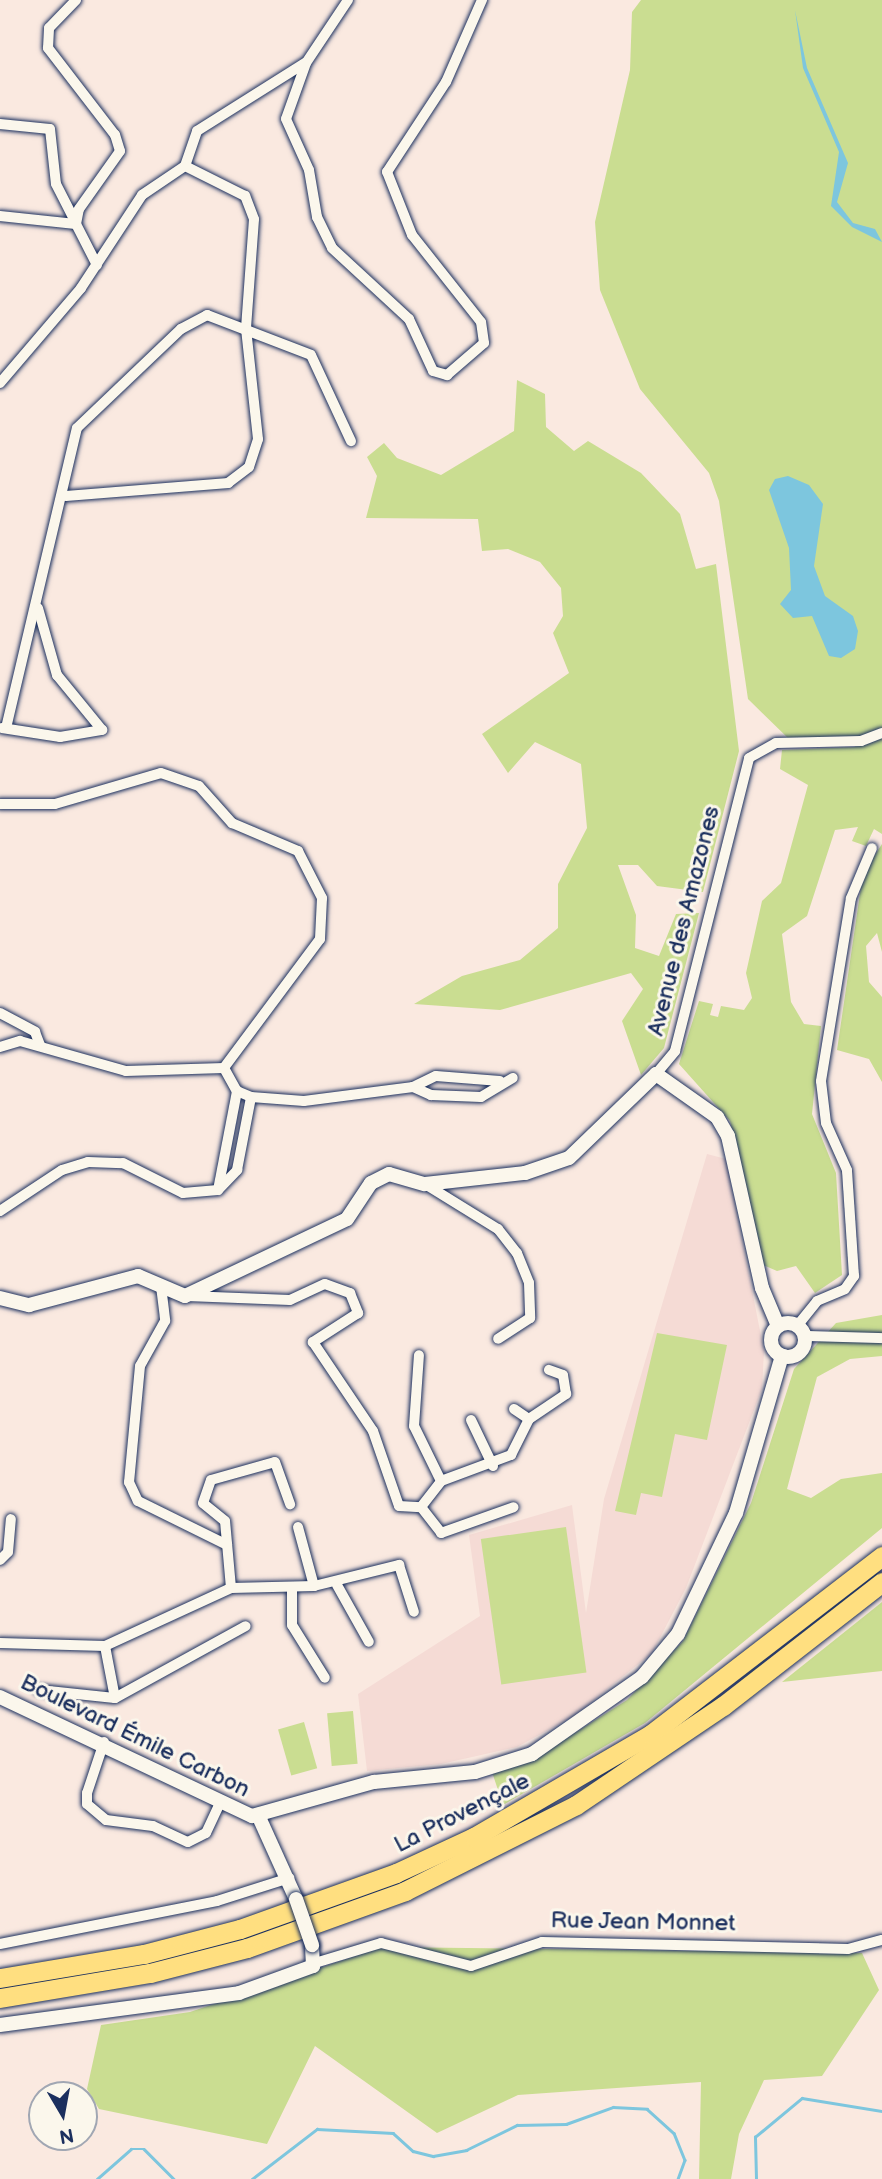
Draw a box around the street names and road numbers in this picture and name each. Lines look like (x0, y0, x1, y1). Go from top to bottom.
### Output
street label: Avenue des Amazones (642, 803, 726, 1039)
street label: Boulevard Émile Carbon (16, 1668, 254, 1804)
street label: La Provençale (390, 1767, 534, 1859)
street label: Rue Jean Monnet (550, 1907, 736, 1937)

